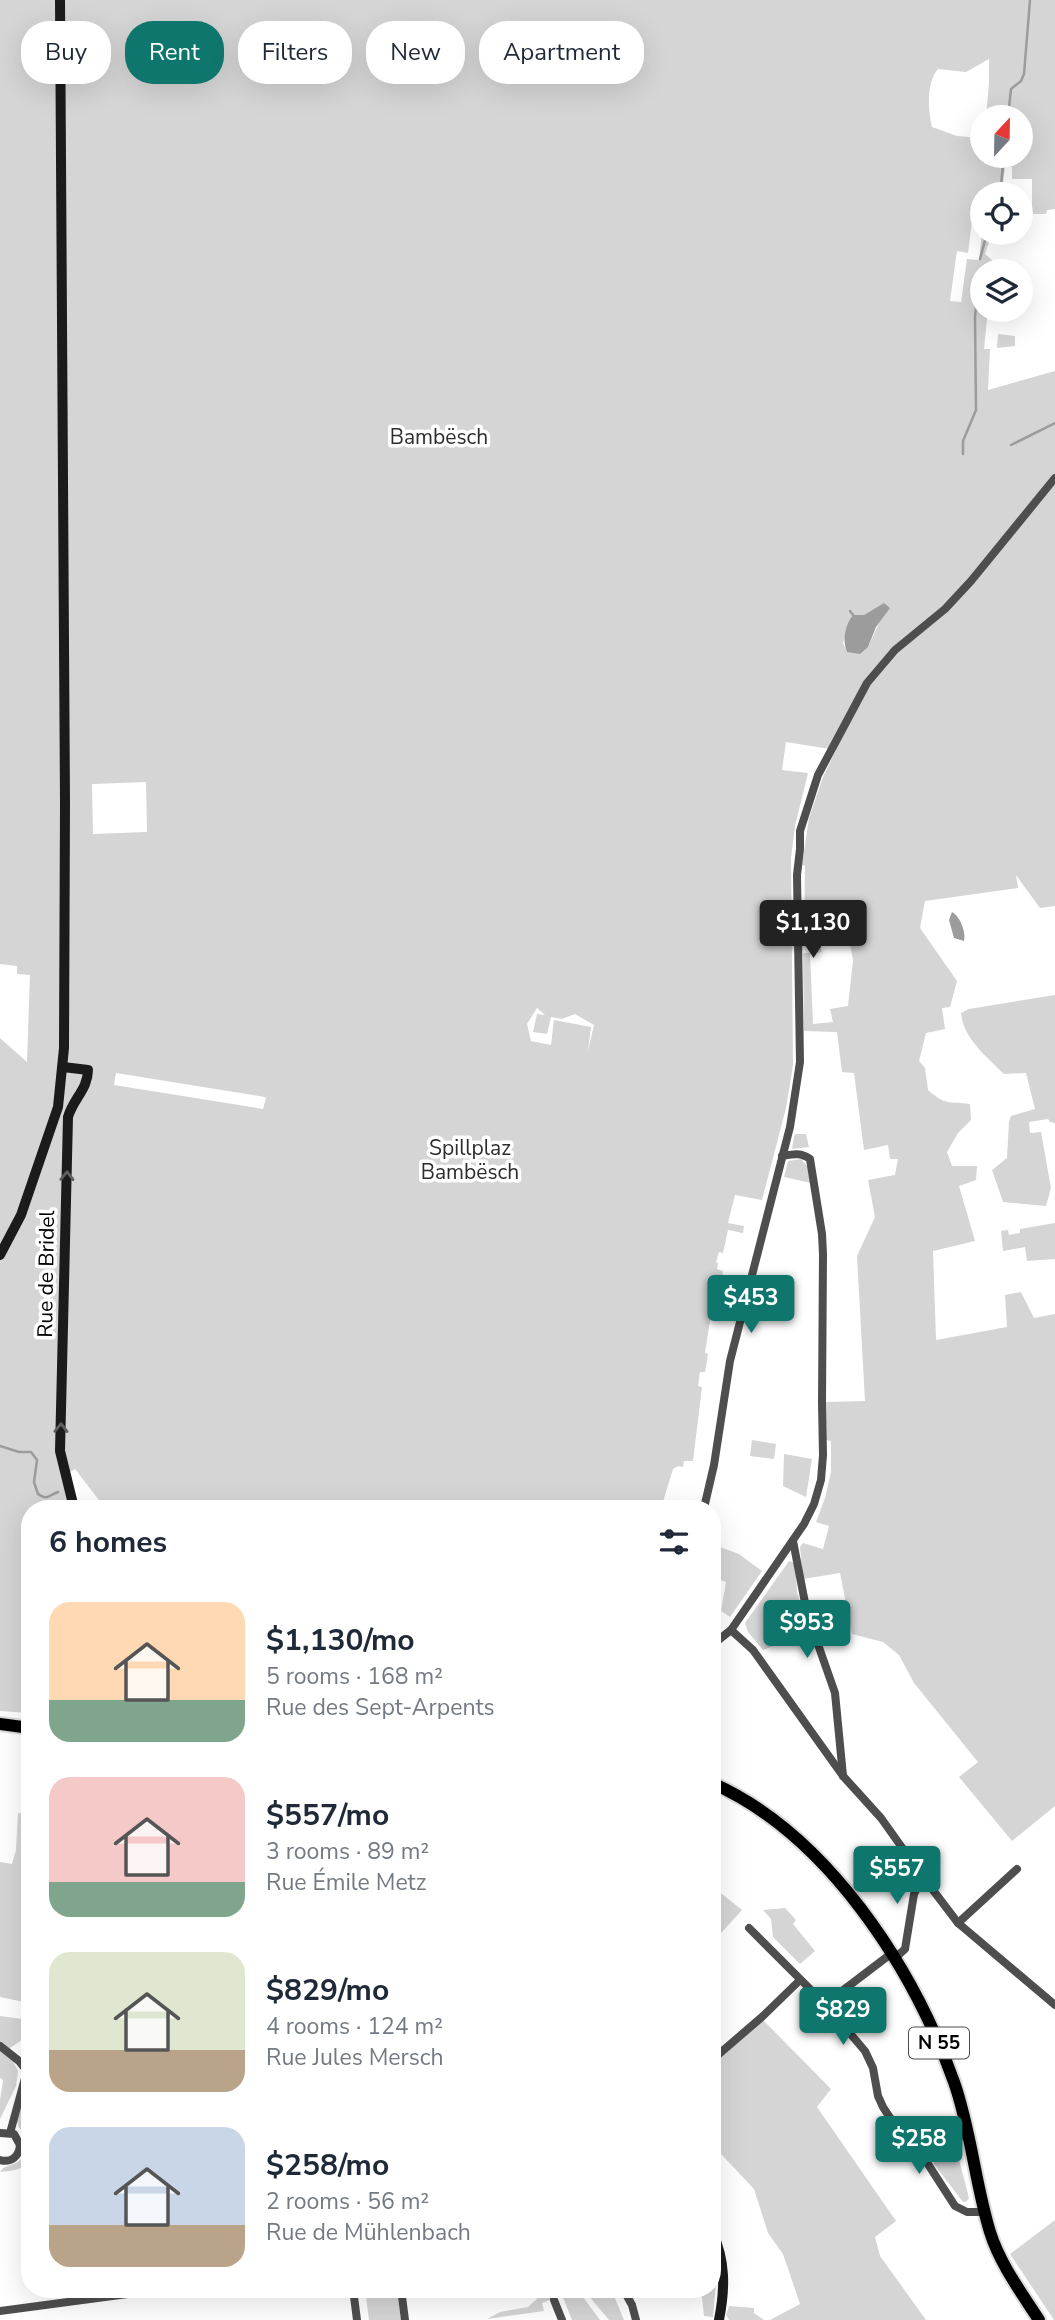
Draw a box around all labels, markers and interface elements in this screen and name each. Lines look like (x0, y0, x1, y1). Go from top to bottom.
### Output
chip: Buy (21, 21, 111, 84)
chip: Rent (125, 21, 224, 84)
chip: Filters (238, 21, 352, 84)
chip: New (366, 21, 465, 84)
chip: Apartment (479, 21, 644, 84)
north arrow (970, 105, 1032, 168)
map controls (970, 105, 1033, 322)
button: locate (970, 182, 1033, 245)
button: layers (970, 259, 1033, 322)
park label: Bambësch (390, 423, 488, 451)
pin: $1,130 (756, 900, 870, 960)
text: $1,130 (776, 907, 850, 938)
park label: Spillplaz Bambësch (421, 1134, 519, 1186)
one-way arrow (60, 1170, 75, 1181)
street label: Rue de Bridel (31, 1209, 61, 1338)
pin: $453 (710, 1276, 792, 1335)
text: $453 (723, 1282, 779, 1313)
one-way arrow (53, 1422, 69, 1433)
text: 6 homes (49, 1522, 167, 1563)
icon: filters (655, 1523, 693, 1561)
pin: $953 (766, 1600, 848, 1660)
text: $953 (779, 1607, 835, 1638)
text: $1,130/mo (266, 1620, 415, 1661)
icon: home (105, 1630, 189, 1714)
text: 5 rooms · 168 m² (266, 1661, 443, 1692)
text: Rue des Sept-Arpents (266, 1692, 495, 1723)
text: $557/mo (266, 1795, 389, 1836)
icon: home (105, 1805, 189, 1889)
text: 3 rooms · 89 m² (266, 1836, 429, 1867)
pin: $557 (856, 1846, 938, 1906)
text: $557 (869, 1853, 925, 1884)
text: Rue Émile Metz (266, 1867, 426, 1898)
text: $829/mo (266, 1970, 389, 2011)
icon: home (105, 1980, 189, 2064)
pin: $829 (802, 1988, 884, 2047)
text: $829 (815, 1994, 871, 2025)
text: 4 rooms · 124 m² (266, 2011, 443, 2042)
road number: N 55 (909, 2027, 969, 2058)
text: Rue Jules Mersch (266, 2042, 444, 2073)
pin: $258 (878, 2116, 960, 2176)
text: $258 (891, 2123, 947, 2154)
text: $258/mo (266, 2145, 389, 2186)
icon: home (105, 2155, 189, 2239)
text: 2 rooms · 56 m² (266, 2186, 429, 2217)
text: Rue de Mühlenbach (266, 2217, 471, 2248)

